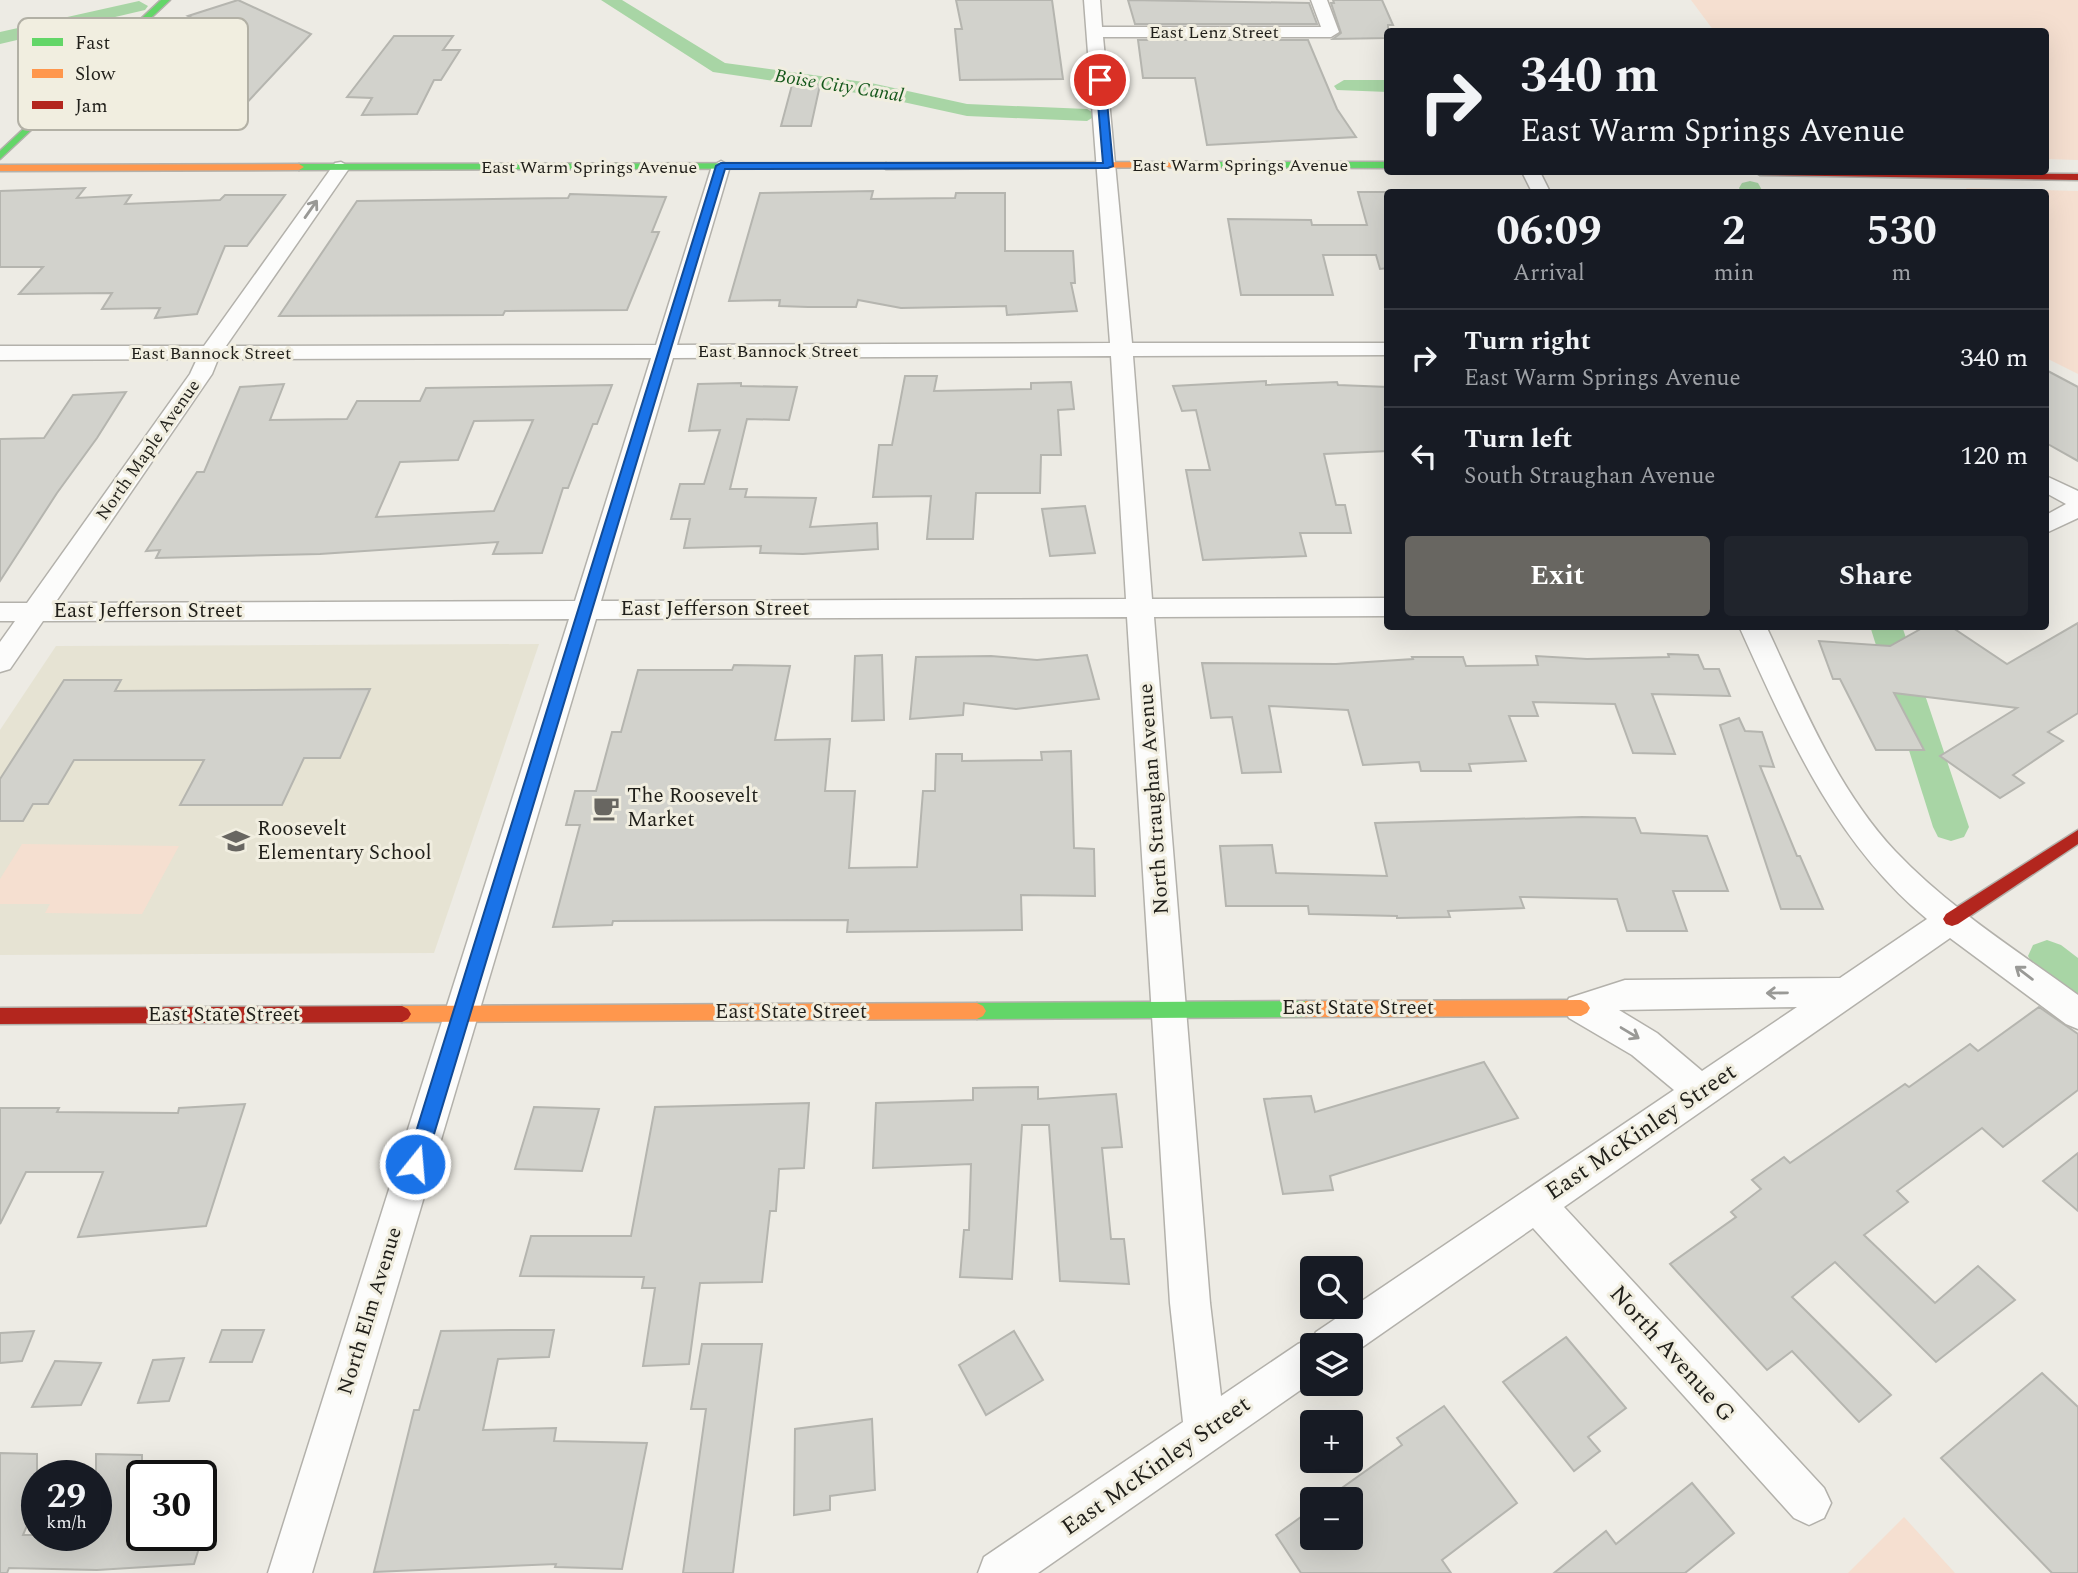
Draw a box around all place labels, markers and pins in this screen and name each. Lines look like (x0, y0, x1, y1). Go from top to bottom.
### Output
pin (1070, 50, 1130, 110)
place label: The Roosevelt Market (627, 780, 759, 836)
cafe icon: The Roosevelt Market (591, 793, 621, 823)
place label: Roosevelt Elementary School (257, 813, 432, 869)
school or university icon: Roosevelt Elementary School (221, 826, 251, 856)

